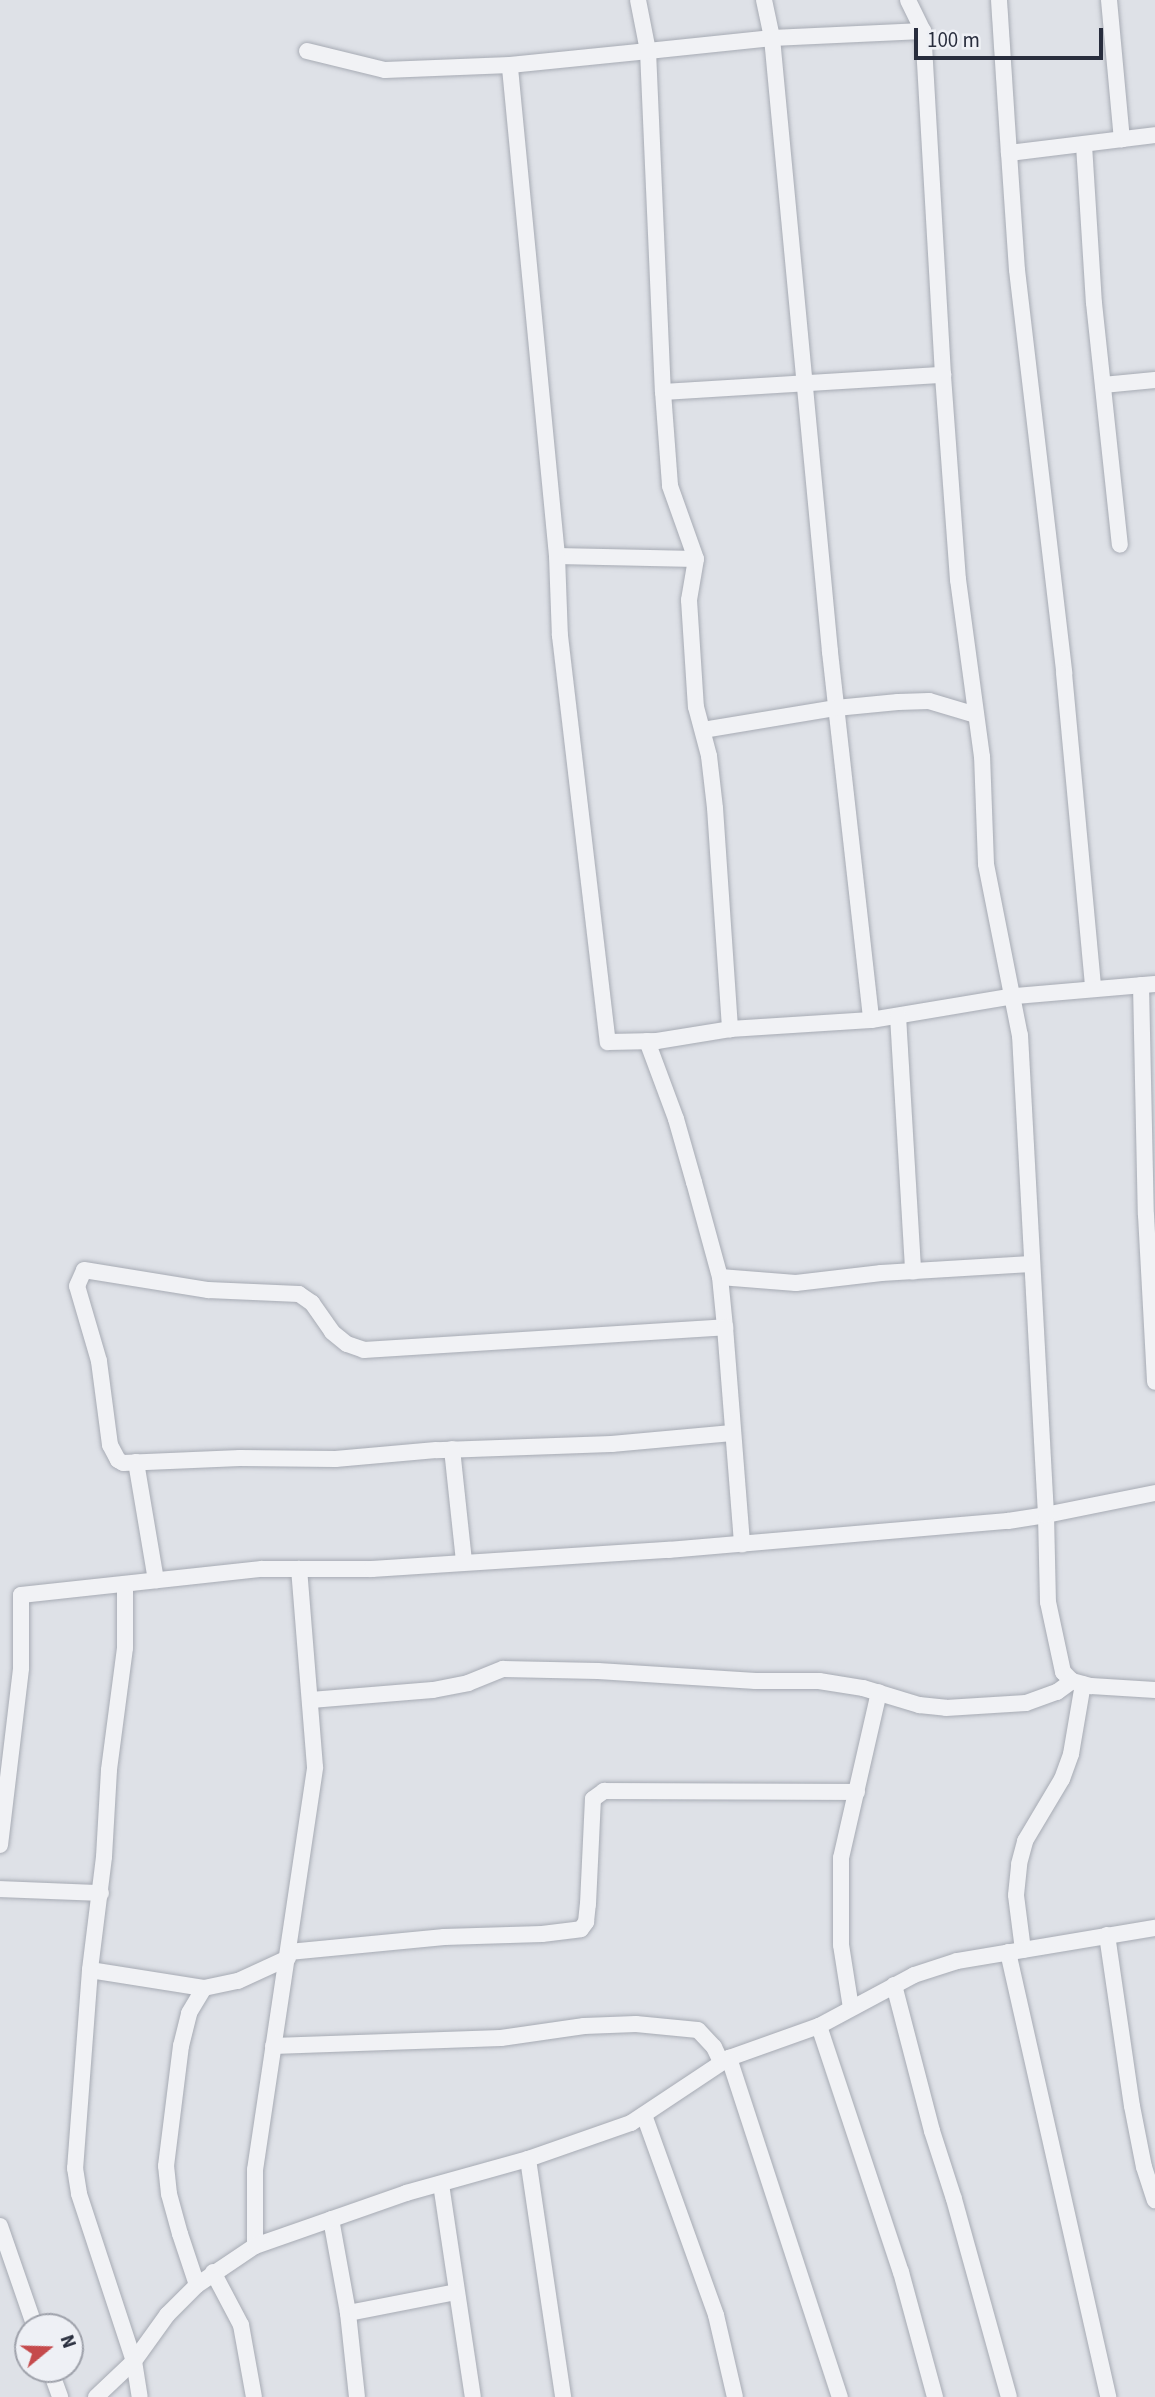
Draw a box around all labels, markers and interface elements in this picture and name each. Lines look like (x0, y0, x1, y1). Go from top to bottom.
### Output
scale bar (917, 14, 1106, 58)
text: 100 m (927, 25, 980, 55)
north arrow (14, 2313, 84, 2383)
text: N (53, 2331, 82, 2352)

